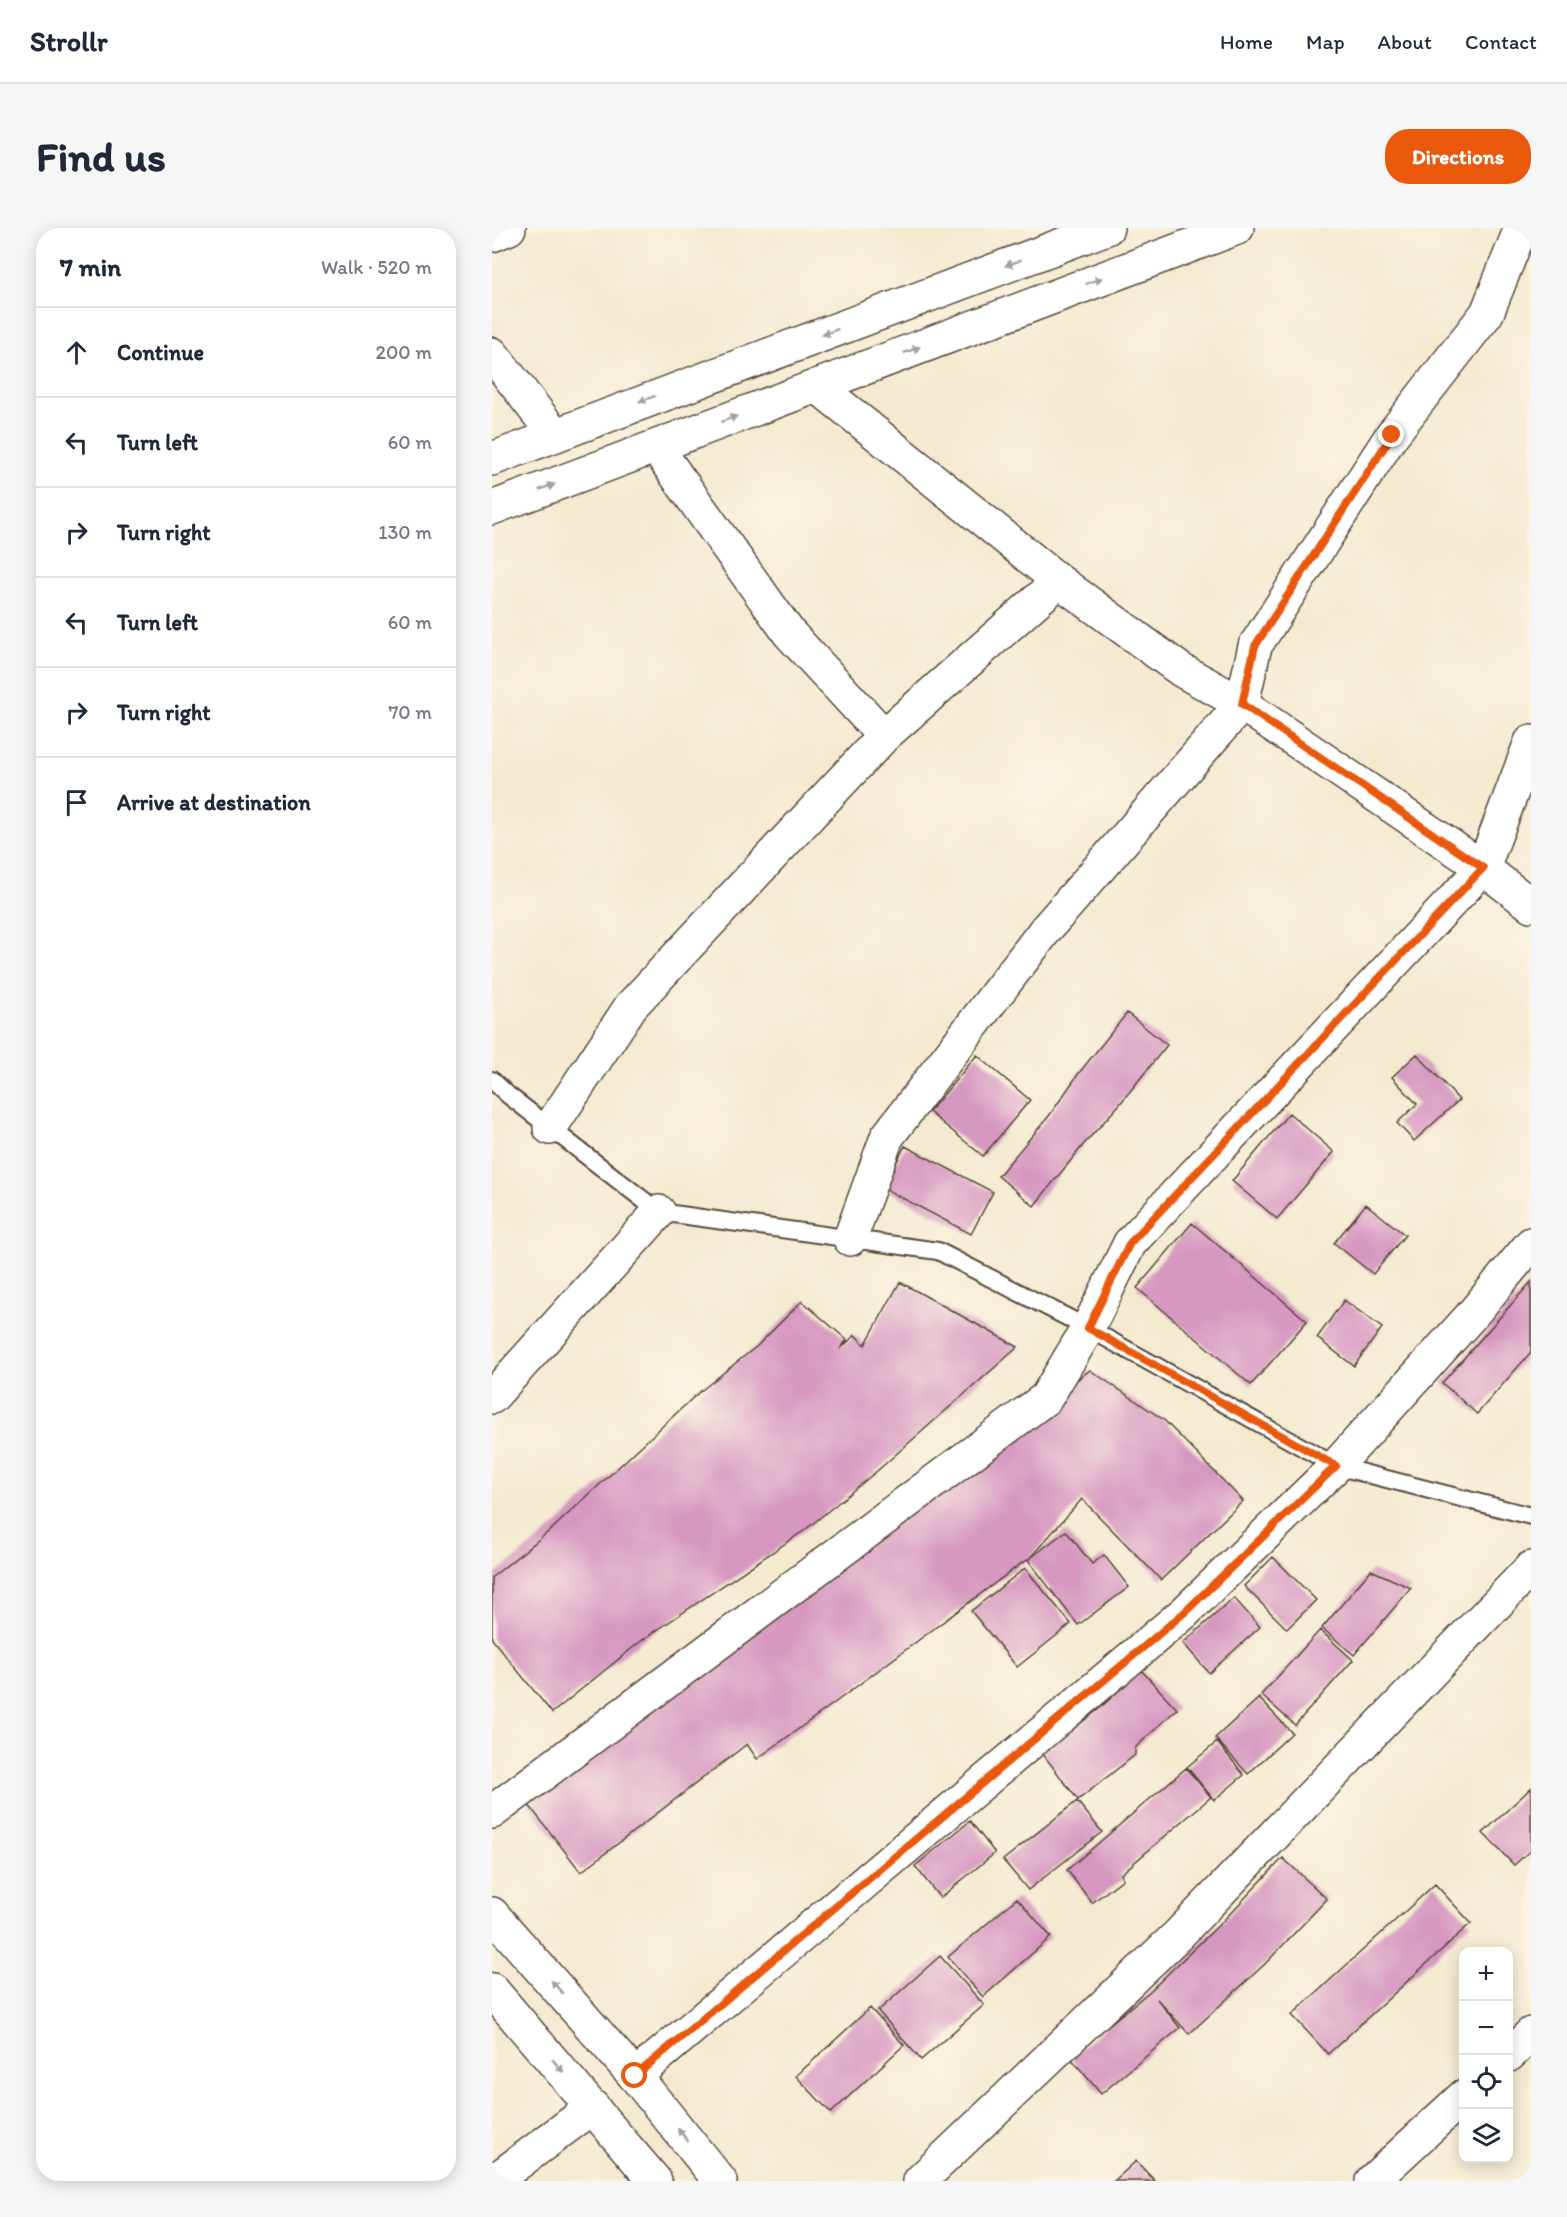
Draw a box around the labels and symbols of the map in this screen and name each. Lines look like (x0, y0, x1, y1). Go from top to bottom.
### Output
one-way arrow (1003, 259, 1021, 269)
one-way arrow (1086, 276, 1104, 286)
one-way arrow (821, 328, 839, 337)
one-way arrow (903, 345, 921, 354)
one-way arrow (638, 395, 656, 405)
one-way arrow (721, 414, 739, 424)
route end (1378, 421, 1404, 447)
one-way arrow (538, 482, 556, 492)
one-way arrow (550, 1979, 563, 1995)
one-way arrow (551, 2058, 564, 2074)
route start (621, 2062, 647, 2088)
one-way arrow (677, 2128, 690, 2143)

